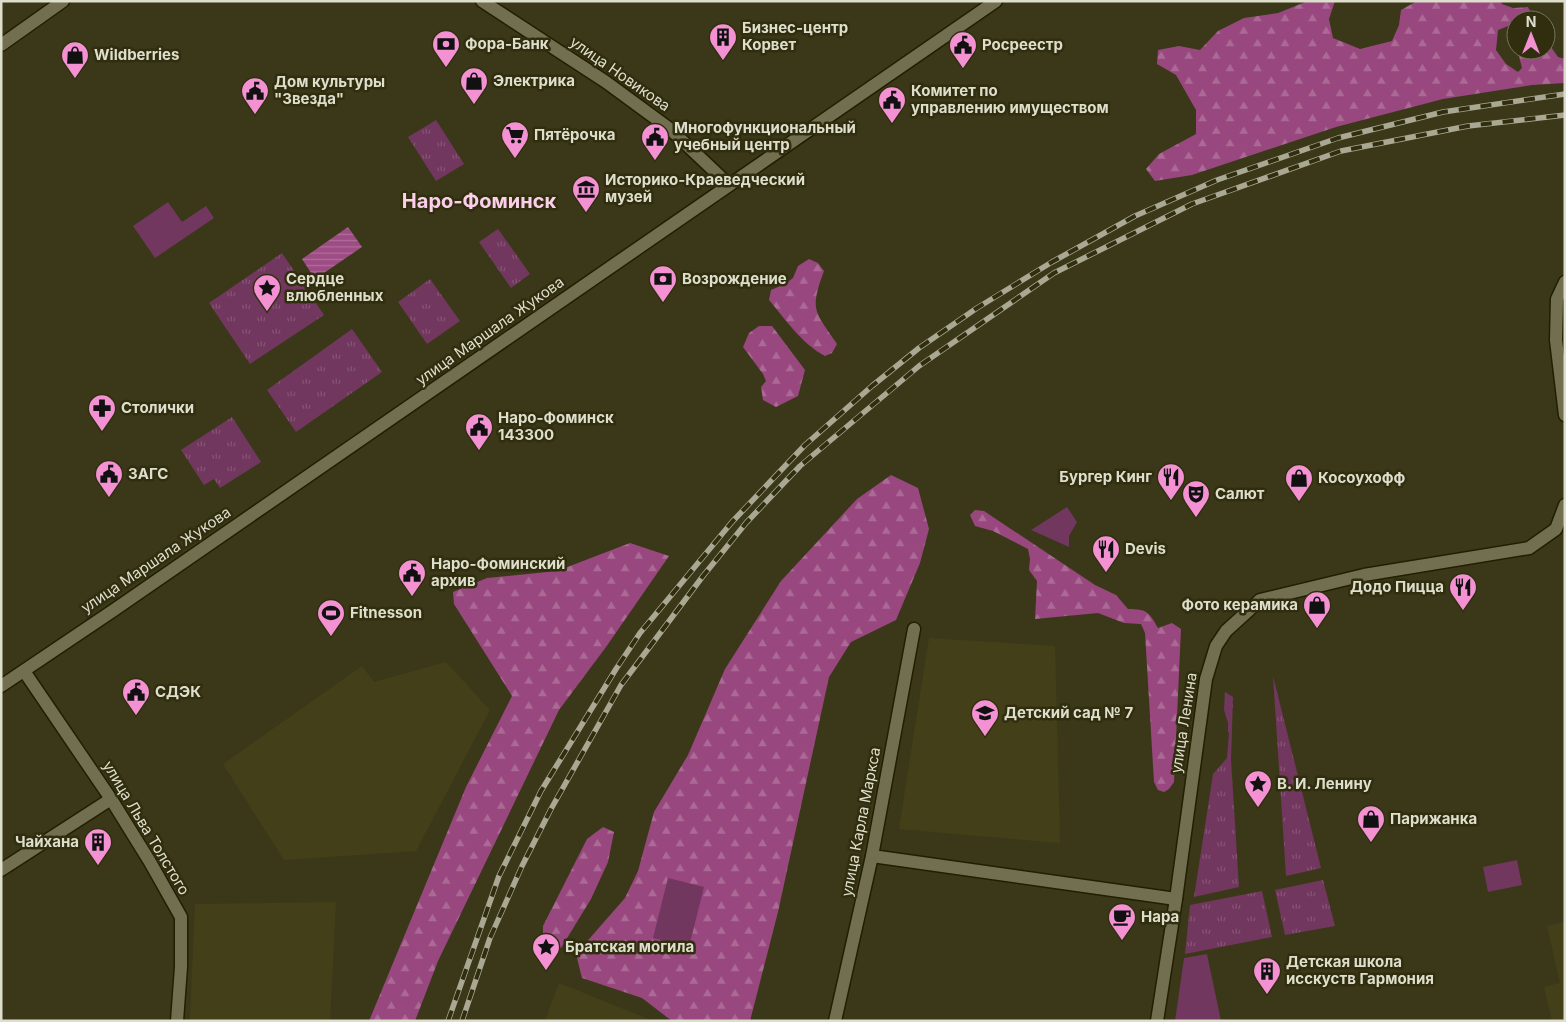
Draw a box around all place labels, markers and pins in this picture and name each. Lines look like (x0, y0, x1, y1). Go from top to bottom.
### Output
place label: Бизнес-центр Корвет (742, 18, 848, 54)
building icon: Бизнес-центр Корвет (708, 22, 738, 61)
bank icon: Фора-Банк (431, 29, 461, 68)
public building icon: Росреестр (948, 30, 978, 69)
place label: Фора-Банк (465, 34, 549, 53)
place label: Росреестр (982, 35, 1063, 54)
shop icon: Wildberries (60, 40, 90, 79)
place label: Wildberries (94, 45, 179, 64)
shop icon: Электрика (459, 66, 489, 105)
place label: Электрика (493, 71, 575, 90)
place label: Дом культуры "Звезда" (274, 72, 385, 108)
public building icon: Дом культуры "Звезда" (240, 76, 270, 115)
place label: Комитет по управлению имуществом (911, 81, 1109, 117)
public building icon: Комитет по управлению имуществом (877, 85, 907, 124)
place label: Многофункциональный учебный центр (674, 118, 856, 154)
supermarket icon: Пятёрочка (500, 120, 530, 159)
public building icon: Многофункциональный учебный центр (640, 122, 670, 161)
place label: Пятёрочка (534, 125, 615, 144)
place label: Историко-Краеведческий музей (605, 170, 805, 206)
museum icon: Историко-Краеведческий музей (571, 174, 601, 213)
bank icon: Возрождение (648, 264, 678, 303)
place label: Сердце влюбленных (286, 269, 384, 305)
place label: Возрождение (682, 269, 787, 288)
place icon: Сердце влюбленных (252, 273, 282, 312)
pharmacy icon: Столички (87, 393, 117, 432)
place label: Столички (121, 398, 194, 417)
place label: Наро-Фоминск 143300 (498, 408, 614, 444)
public building icon: Наро-Фоминск 143300 (464, 412, 494, 451)
public building icon: ЗАГС (94, 459, 124, 498)
restaurant icon: Бургер Кинг (1156, 462, 1186, 501)
shop icon: Косоухофф (1284, 463, 1314, 502)
place label: ЗАГС (128, 464, 168, 483)
place label: Бургер Кинг (1059, 467, 1152, 486)
place label: Косоухофф (1318, 468, 1406, 487)
theatre icon: Салют (1181, 479, 1211, 518)
place label: Салют (1215, 484, 1265, 503)
restaurant icon: Devis (1091, 534, 1121, 573)
place label: Devis (1125, 539, 1166, 558)
place label: Наро-Фоминский архив (431, 554, 565, 590)
public building icon: Наро-Фоминский архив (397, 558, 427, 597)
restaurant icon: Додо Пицца (1448, 572, 1478, 611)
place label: Додо Пицца (1350, 577, 1444, 596)
shop icon: Фото керамика (1302, 590, 1332, 629)
place label: Фото керамика (1182, 595, 1298, 614)
sports icon: Fitnesson (316, 598, 346, 637)
place label: Fitnesson (350, 603, 422, 622)
public building icon: СДЭК (121, 677, 151, 716)
place label: СДЭК (155, 682, 201, 701)
school or university icon: Детский сад № 7 (970, 698, 1000, 737)
place label: Детский сад № 7 (1004, 703, 1133, 722)
place icon: В. И. Ленину (1243, 769, 1273, 808)
place label: В. И. Ленину (1277, 774, 1372, 793)
shop icon: Парижанка (1356, 804, 1386, 843)
place label: Парижанка (1390, 809, 1477, 828)
building icon: Чайхана (83, 827, 113, 866)
place label: Чайхана (15, 832, 79, 851)
cafe icon: Нара (1107, 902, 1137, 941)
place label: Нара (1141, 907, 1179, 926)
place icon: Братская могила (531, 932, 561, 971)
place label: Братская могила (565, 937, 694, 956)
place label: Детская школа исскуств Гармония (1286, 952, 1434, 988)
building icon: Детская школа исскуств Гармония (1252, 956, 1282, 995)

